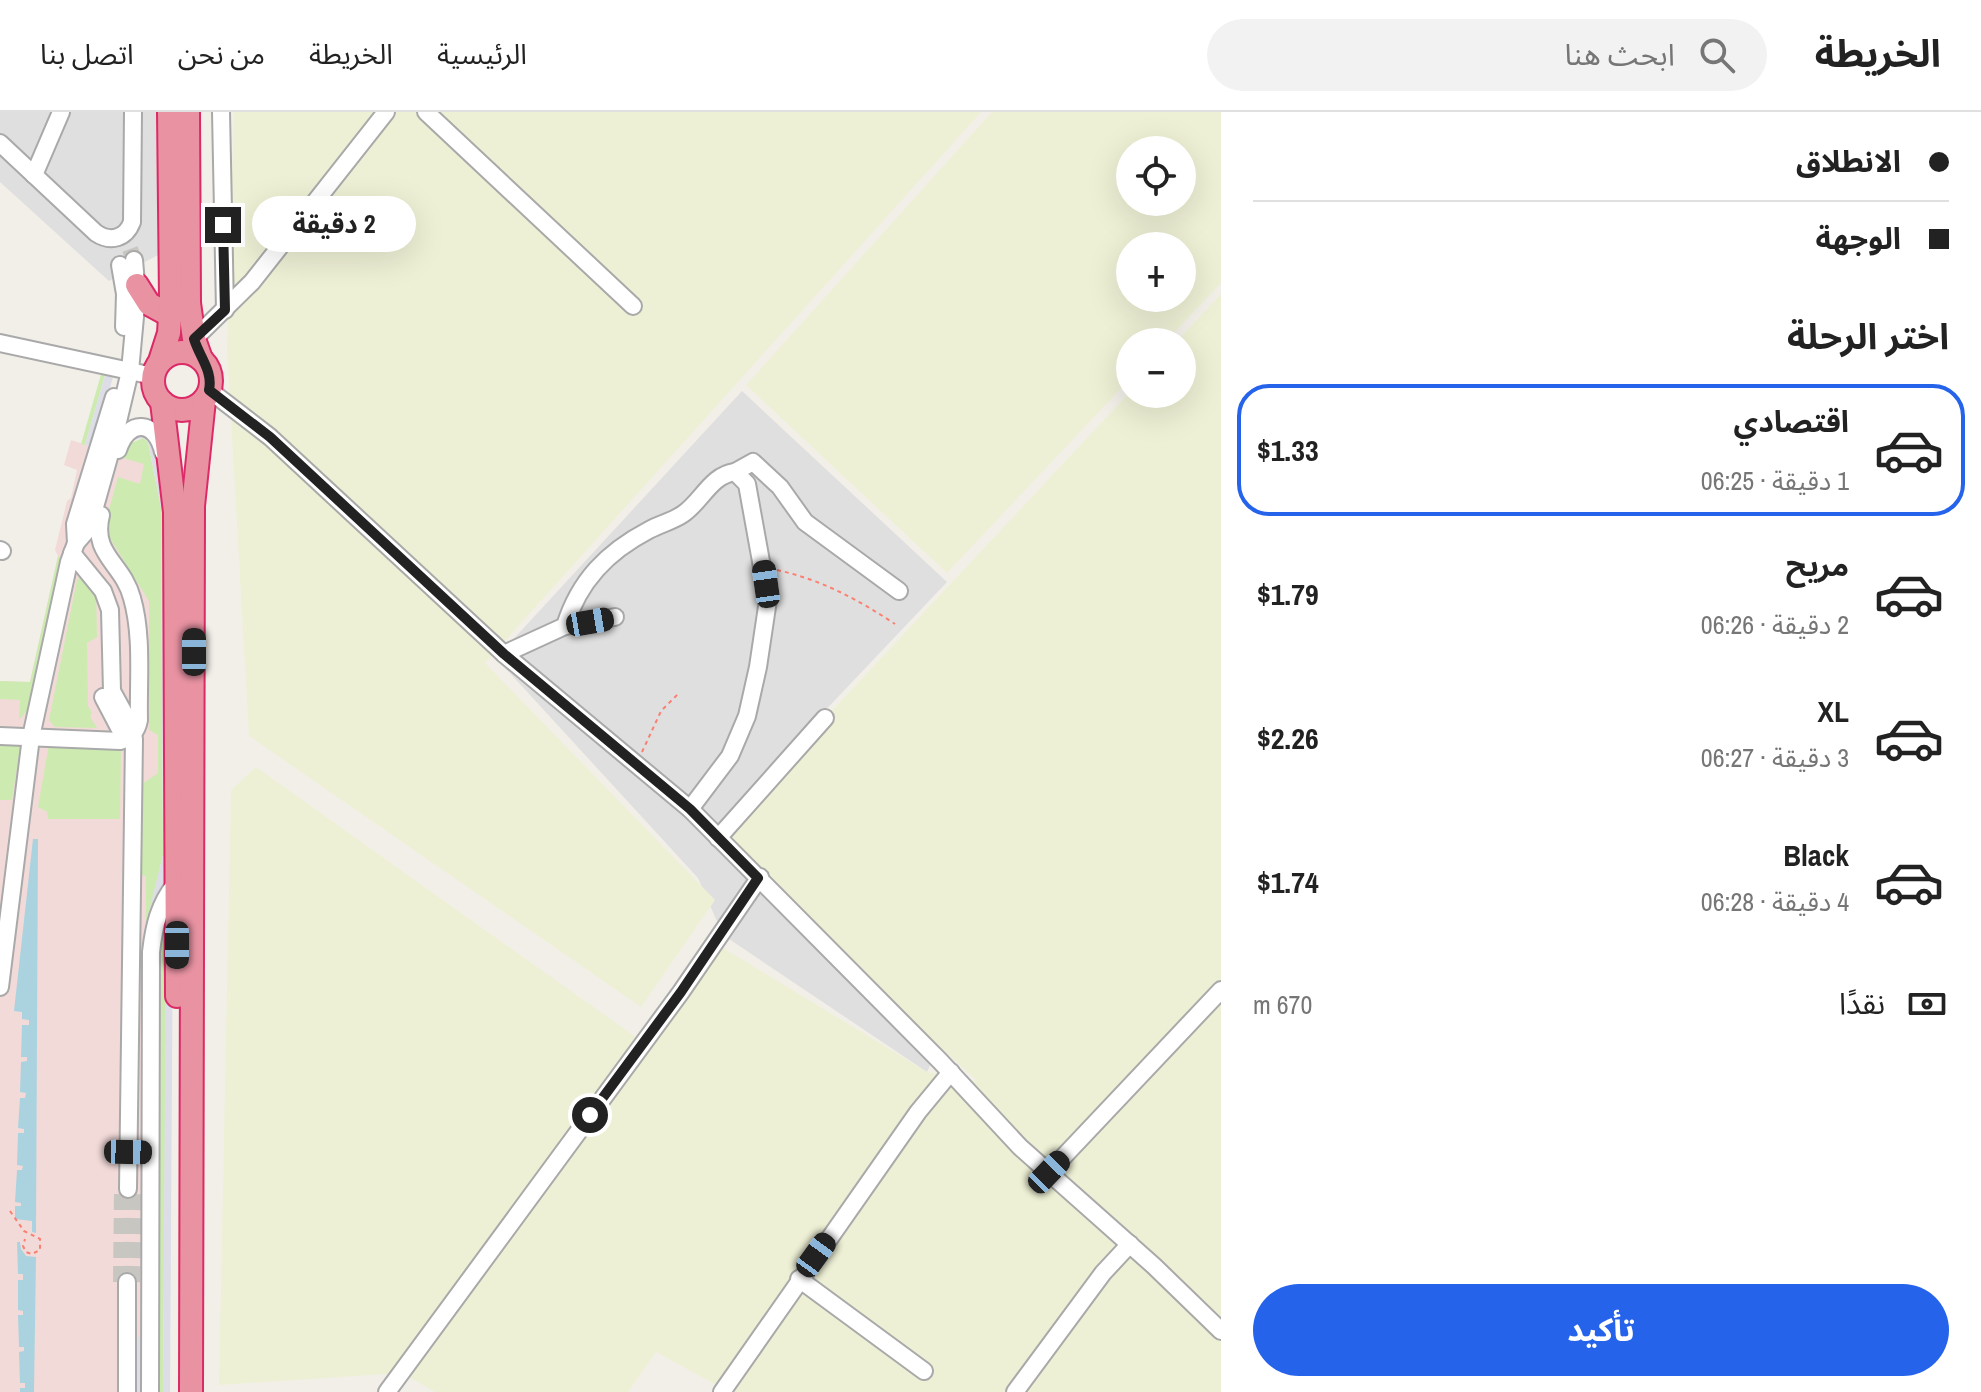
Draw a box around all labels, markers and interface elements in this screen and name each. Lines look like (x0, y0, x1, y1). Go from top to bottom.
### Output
search box (1207, 19, 1767, 91)
text: الخريطة (1815, 28, 1941, 79)
icon: search (1695, 33, 1739, 77)
text: ابحث هنا (1565, 34, 1675, 74)
text: اتصل بنا (40, 35, 134, 73)
text: من نحن (178, 35, 265, 73)
text: الخريطة (309, 35, 393, 73)
text: الرئيسية (437, 35, 527, 73)
map controls (1116, 136, 1196, 408)
button: locate (1116, 136, 1196, 216)
text: الانطلاق (1796, 141, 1901, 181)
callout: 2 دقيقة (251, 197, 415, 253)
text: 2 دقيقة (292, 206, 376, 241)
route end (205, 207, 241, 243)
text: الوجهة (1816, 218, 1901, 258)
button: + (1116, 232, 1196, 312)
text: اختر الرحلة (1787, 312, 1949, 360)
button: − (1116, 328, 1196, 408)
text: اقتصادي (1734, 401, 1849, 441)
icon: car (1873, 414, 1945, 486)
text: $1.33 (1257, 430, 1319, 470)
text: 1 دقيقة · 06:25 (1701, 463, 1849, 498)
text: مريح (1786, 545, 1849, 585)
icon: car (1873, 558, 1945, 630)
car (751, 559, 781, 609)
text: $1.79 (1257, 574, 1319, 614)
car (564, 606, 616, 638)
text: 2 دقيقة · 06:26 (1701, 607, 1849, 642)
car (182, 628, 206, 676)
text: XL (1818, 691, 1849, 731)
icon: car (1873, 702, 1945, 774)
text: $2.26 (1257, 718, 1319, 758)
text: 3 دقيقة · 06:27 (1701, 740, 1849, 775)
text: Black (1783, 835, 1849, 875)
icon: car (1873, 846, 1945, 918)
text: $1.74 (1257, 862, 1319, 902)
text: 4 دقيقة · 06:28 (1701, 884, 1849, 919)
car (165, 921, 189, 969)
icon: cash (1905, 982, 1949, 1026)
text: نقدًا (1839, 983, 1885, 1023)
text: 670 m (1253, 987, 1312, 1022)
route start (572, 1097, 608, 1133)
car (104, 1140, 152, 1164)
car (1024, 1146, 1074, 1198)
car (792, 1229, 840, 1281)
button: تأكيد (1253, 1284, 1949, 1376)

